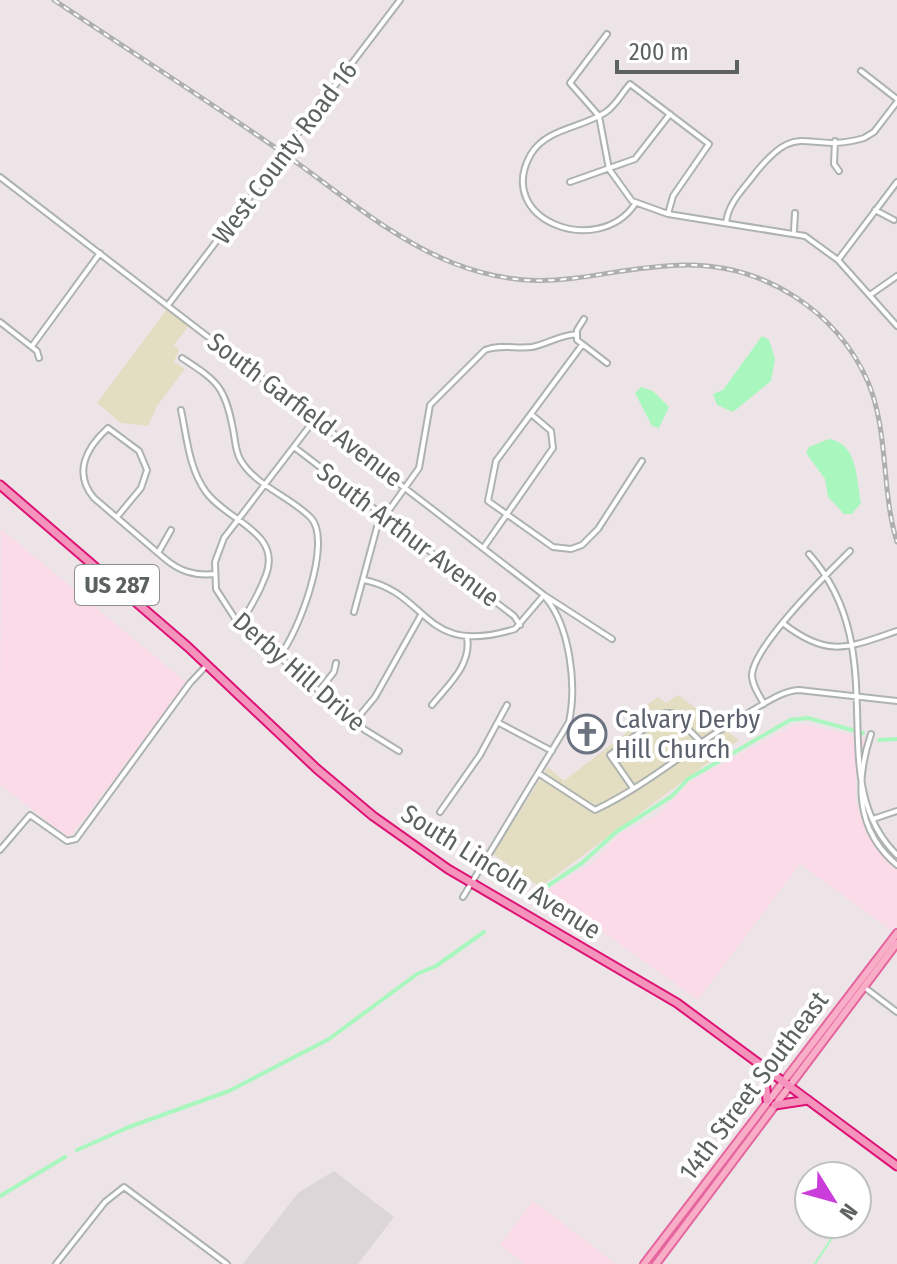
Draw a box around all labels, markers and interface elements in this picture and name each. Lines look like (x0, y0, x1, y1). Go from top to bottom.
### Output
scale bar (617, 24, 737, 74)
text: 200 m (629, 38, 689, 66)
street label: West County Road 16 (206, 56, 364, 250)
street label: South Garfield Avenue (201, 326, 409, 494)
street label: South Arthur Avenue (311, 456, 505, 614)
road number: US 287 (75, 565, 159, 605)
street label: Derby Hill Drive (226, 606, 372, 738)
place label: Calvary Derby Hill Church (615, 704, 761, 765)
church icon: Calvary Derby Hill Church (566, 713, 608, 755)
street label: South Lincoln Avenue (396, 798, 606, 946)
street label: 14th Street Southeast (673, 985, 835, 1186)
north arrow (793, 1160, 873, 1240)
text: N (834, 1198, 863, 1225)

